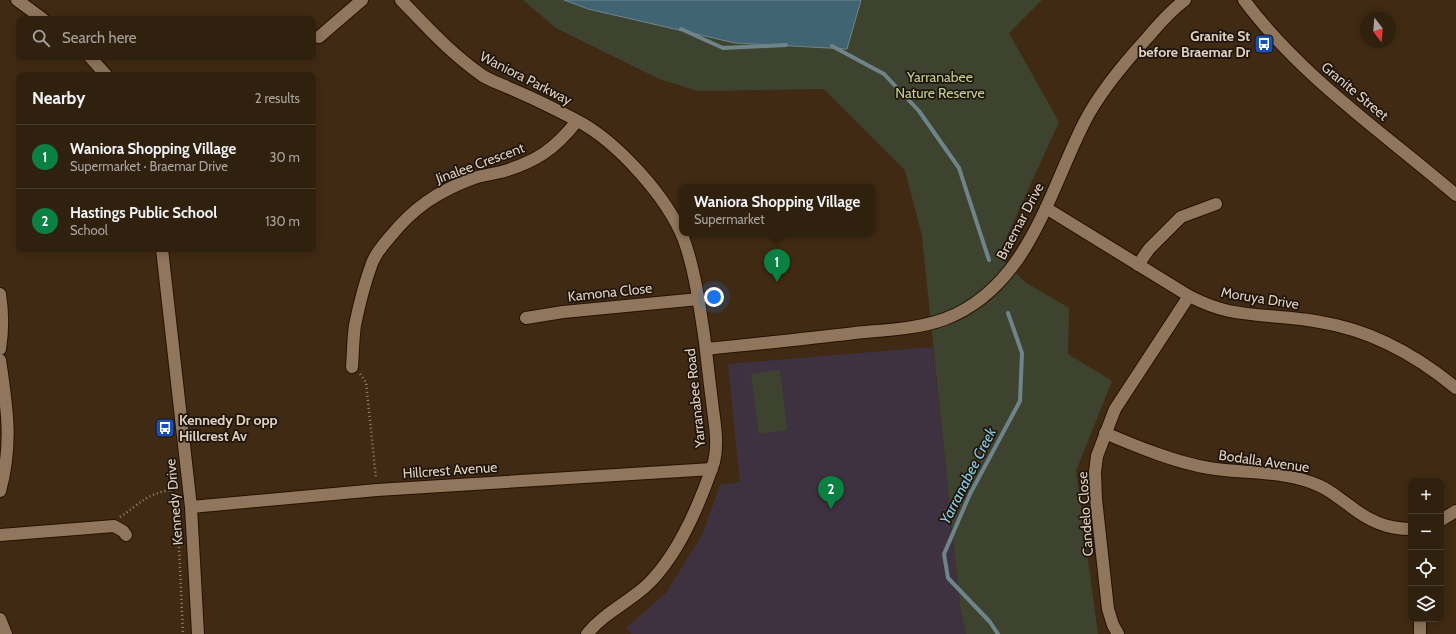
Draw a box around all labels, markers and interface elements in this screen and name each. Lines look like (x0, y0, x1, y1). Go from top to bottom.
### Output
north arrow (1360, 12, 1396, 48)
search box (16, 16, 316, 60)
icon: search (30, 27, 52, 49)
place label: Granite St before Braemar Dr (1138, 27, 1250, 61)
text: Search here (62, 29, 137, 47)
bus stop icon: Granite St before Braemar Dr (1253, 33, 1275, 55)
street label: Waniora Parkway (477, 47, 575, 109)
street label: Granite Street (1318, 58, 1392, 124)
park label: Yarranabee Nature Reserve (895, 68, 985, 102)
text: Nearby (32, 88, 85, 108)
text: 2 results (255, 90, 300, 106)
street label: Jinalee Crescent (432, 138, 527, 188)
text: Waniora Shopping Village (70, 140, 236, 158)
text: 1 (43, 149, 47, 165)
text: 30 m (270, 149, 300, 165)
text: Supermarket · Braemar Drive (70, 158, 228, 174)
street label: Braemar Drive (992, 179, 1048, 263)
popup (679, 184, 875, 236)
text: Waniora Shopping Village (694, 193, 860, 211)
text: Hastings Public School (70, 204, 217, 222)
text: Supermarket (694, 211, 765, 227)
text: 2 (42, 213, 48, 229)
text: 130 m (265, 213, 300, 229)
text: School (70, 222, 108, 238)
pin: 1 (764, 249, 790, 282)
street label: Kamona Close (567, 279, 653, 305)
street label: Moruya Drive (1220, 283, 1300, 313)
your location (704, 287, 724, 307)
street label: Yarranabee Road (681, 348, 709, 449)
place label: Kennedy Dr opp Hillcrest Av (179, 411, 278, 445)
bus stop icon: Kennedy Dr opp Hillcrest Av (154, 417, 176, 439)
water label: Yarranabee Creek (936, 424, 1000, 527)
street label: Bodalla Avenue (1217, 446, 1311, 476)
street label: Kennedy Drive (161, 458, 187, 546)
street label: Hillcrest Avenue (402, 458, 498, 482)
street label: Candelo Close (1073, 471, 1097, 557)
pin: 2 (818, 476, 844, 509)
map controls (1408, 478, 1444, 622)
button: + (1408, 478, 1444, 514)
button: − (1408, 514, 1444, 550)
button: locate (1408, 550, 1444, 586)
button: layers (1408, 586, 1444, 622)

